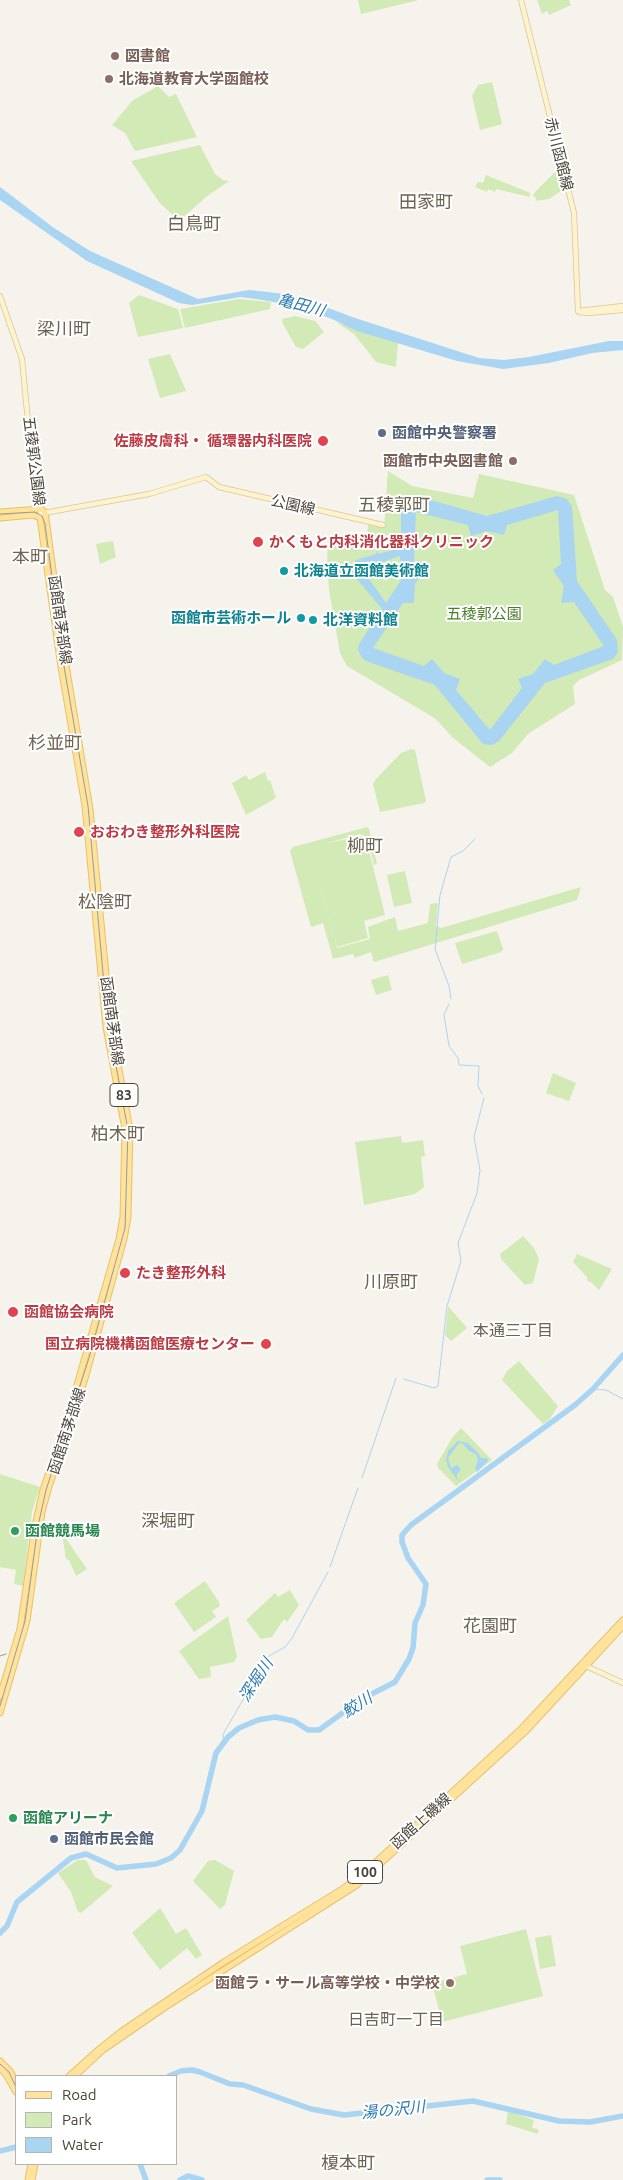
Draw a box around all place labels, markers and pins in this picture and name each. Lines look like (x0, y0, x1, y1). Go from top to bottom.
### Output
place label: 図書館 (125, 47, 170, 65)
marker: 図書館 (109, 50, 121, 62)
place label: 北海道教育大学函館校 (119, 70, 269, 88)
marker: 北海道教育大学函館校 (103, 73, 115, 85)
place label: 函館中央警察署 (392, 424, 497, 442)
marker: 函館中央警察署 (376, 427, 388, 439)
place label: 佐藤皮膚科・ 循環器内科医院 (113, 432, 312, 450)
marker: 佐藤皮膚科・ 循環器内科医院 (316, 434, 330, 448)
place label: 函館市中央図書館 (383, 452, 503, 470)
marker: 函館市中央図書館 (507, 455, 519, 467)
place label: かくもと内科消化器科クリニック (269, 533, 494, 551)
marker: かくもと内科消化器科クリニック (251, 535, 265, 549)
place label: 北海道立函館美術館 (294, 562, 429, 580)
marker: 北海道立函館美術館 (278, 565, 290, 577)
place label: 函館市芸術ホール (171, 609, 291, 627)
place label: 北洋資料館 (323, 611, 398, 629)
marker: 函館市芸術ホール (295, 612, 307, 624)
marker: 北洋資料館 (307, 614, 319, 626)
place label: おおわき整形外科医院 (90, 823, 240, 841)
marker: おおわき整形外科医院 (72, 825, 86, 839)
place label: たき整形外科 (136, 1264, 226, 1282)
marker: たき整形外科 (118, 1266, 132, 1280)
place label: 函館協会病院 (24, 1303, 114, 1321)
marker: 函館協会病院 (6, 1305, 20, 1319)
place label: 国立病院機構函館医療センター (45, 1335, 255, 1353)
marker: 国立病院機構函館医療センター (259, 1337, 273, 1351)
place label: 函館競馬場 (25, 1522, 100, 1540)
marker: 函館競馬場 (9, 1525, 21, 1537)
place label: 函館アリーナ (23, 1809, 113, 1827)
marker: 函館アリーナ (7, 1812, 19, 1824)
place label: 函館市民会館 (64, 1830, 154, 1848)
marker: 函館市民会館 (48, 1833, 60, 1845)
place label: 函館ラ・サール高等学校・中学校 (215, 1974, 440, 1992)
marker: 函館ラ・サール高等学校・中学校 (444, 1977, 456, 1989)

